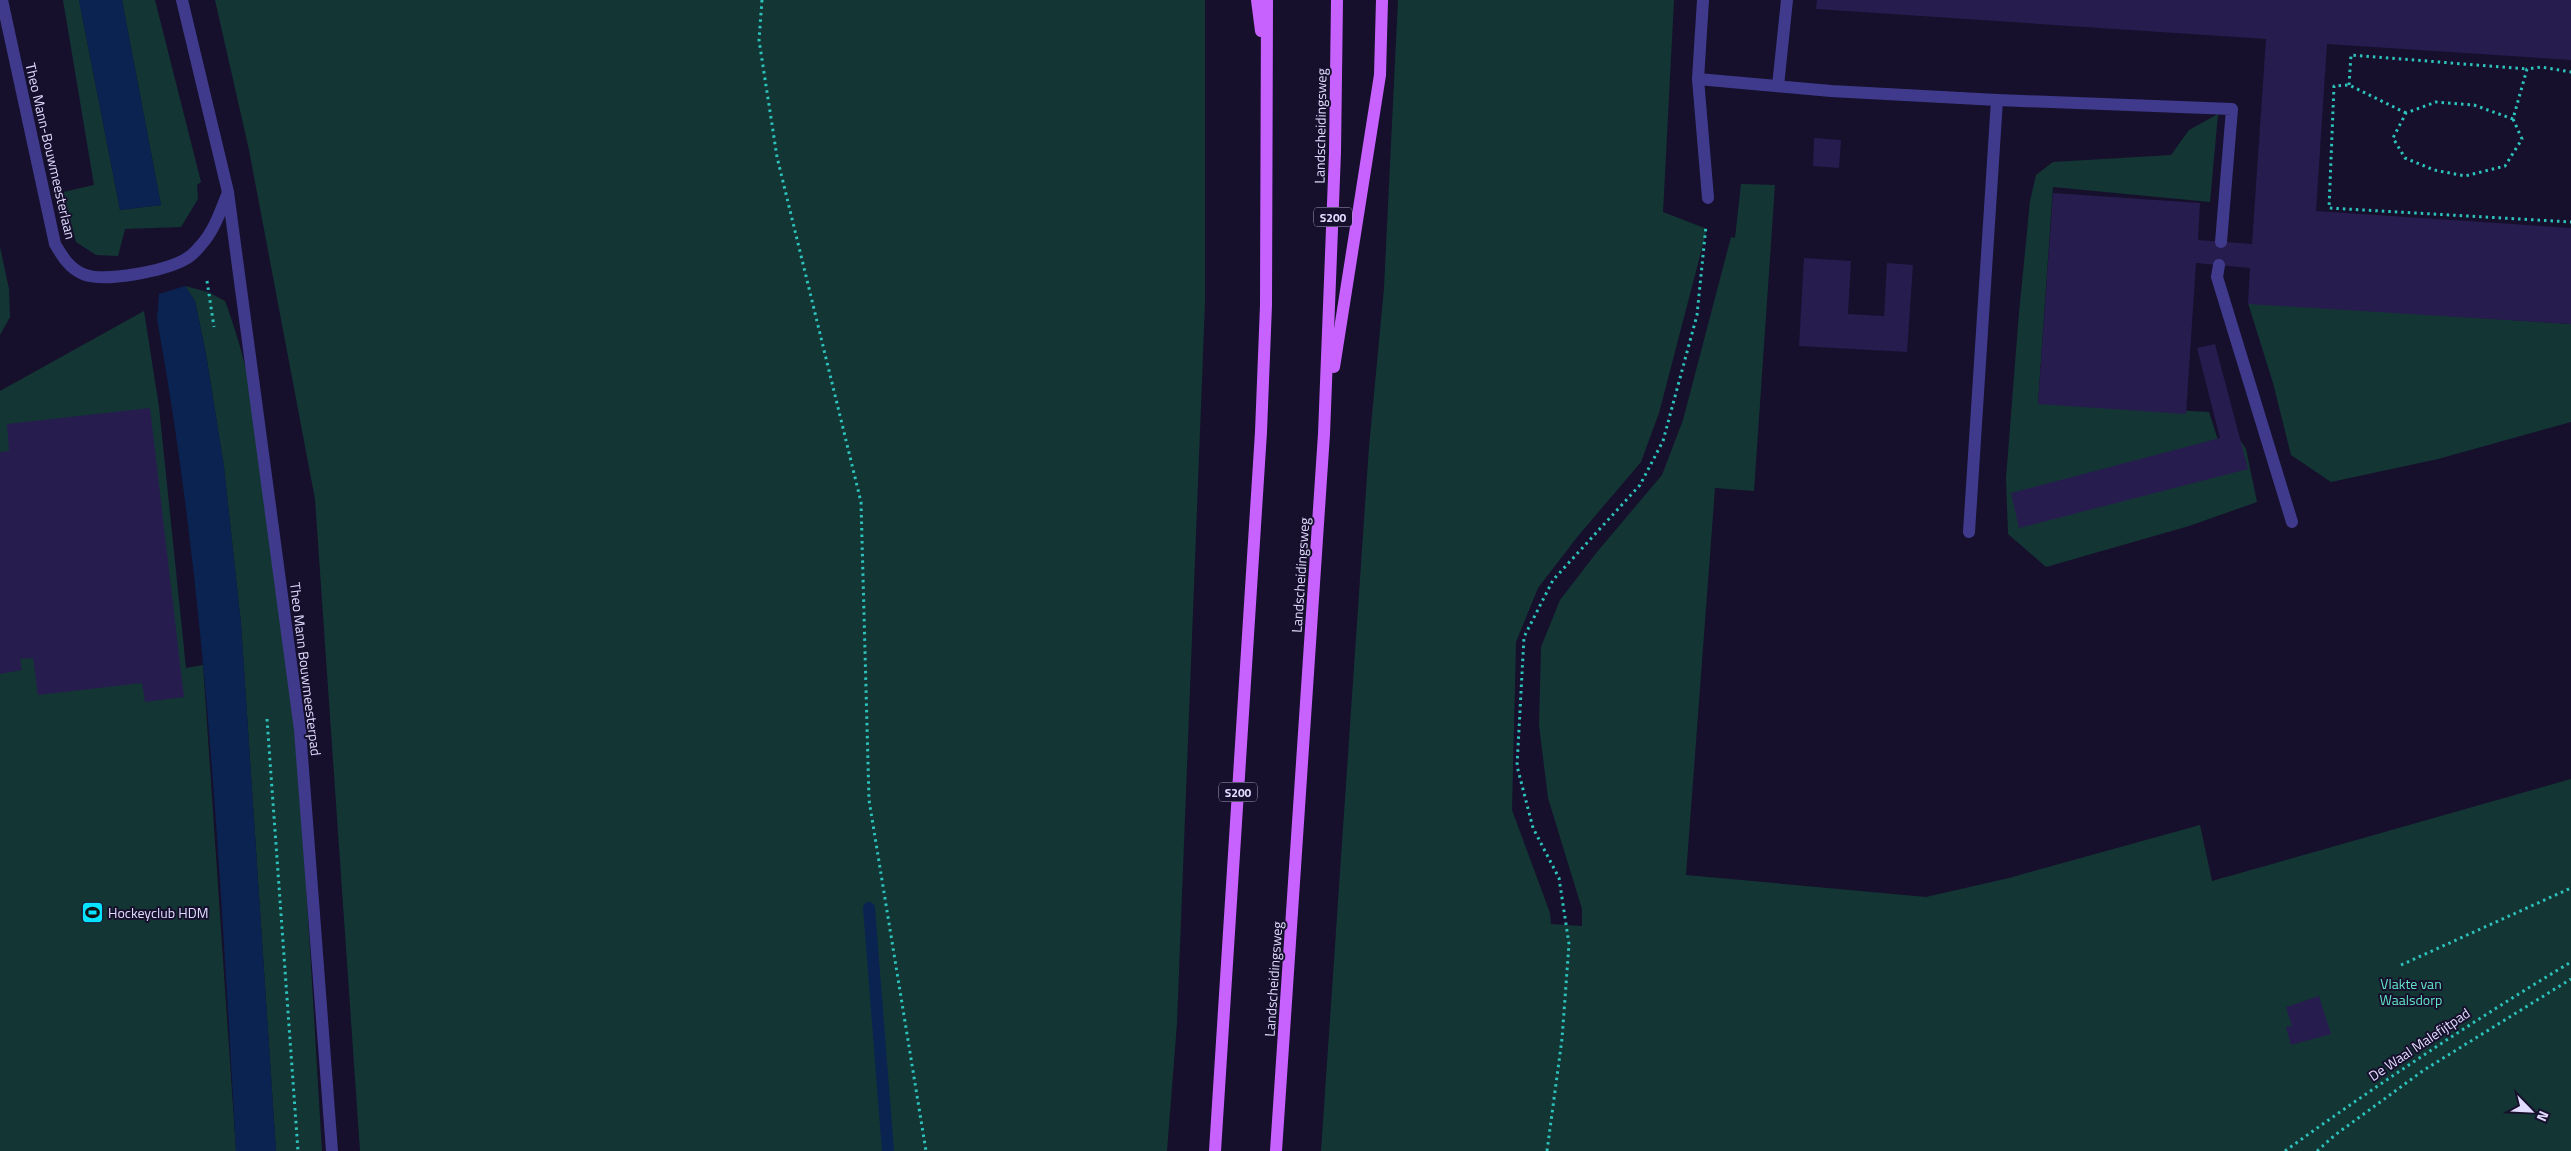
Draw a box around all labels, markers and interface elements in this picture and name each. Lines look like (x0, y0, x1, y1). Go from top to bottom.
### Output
street label: Theo Mann-Bouwmeesterlaan (20, 61, 82, 241)
street label: Landscheidingsweg (1308, 68, 1332, 184)
road number: S200 (1314, 208, 1352, 226)
street label: Landscheidingsweg (1285, 517, 1315, 633)
street label: Theo Mann Bouwmeesterpad (285, 581, 327, 757)
road number: S200 (1219, 782, 1257, 802)
sports icon: Hockeyclub HDM (80, 900, 104, 924)
place label: Hockeyclub HDM (108, 902, 208, 923)
street label: Landscheidingsweg (1258, 921, 1288, 1037)
park label: Vlakte van Waalsdorp (2380, 973, 2443, 1010)
street label: De Waal Malefijtpad (2364, 1002, 2474, 1086)
north arrow (2506, 1086, 2556, 1136)
text: N (2532, 1108, 2555, 1125)

